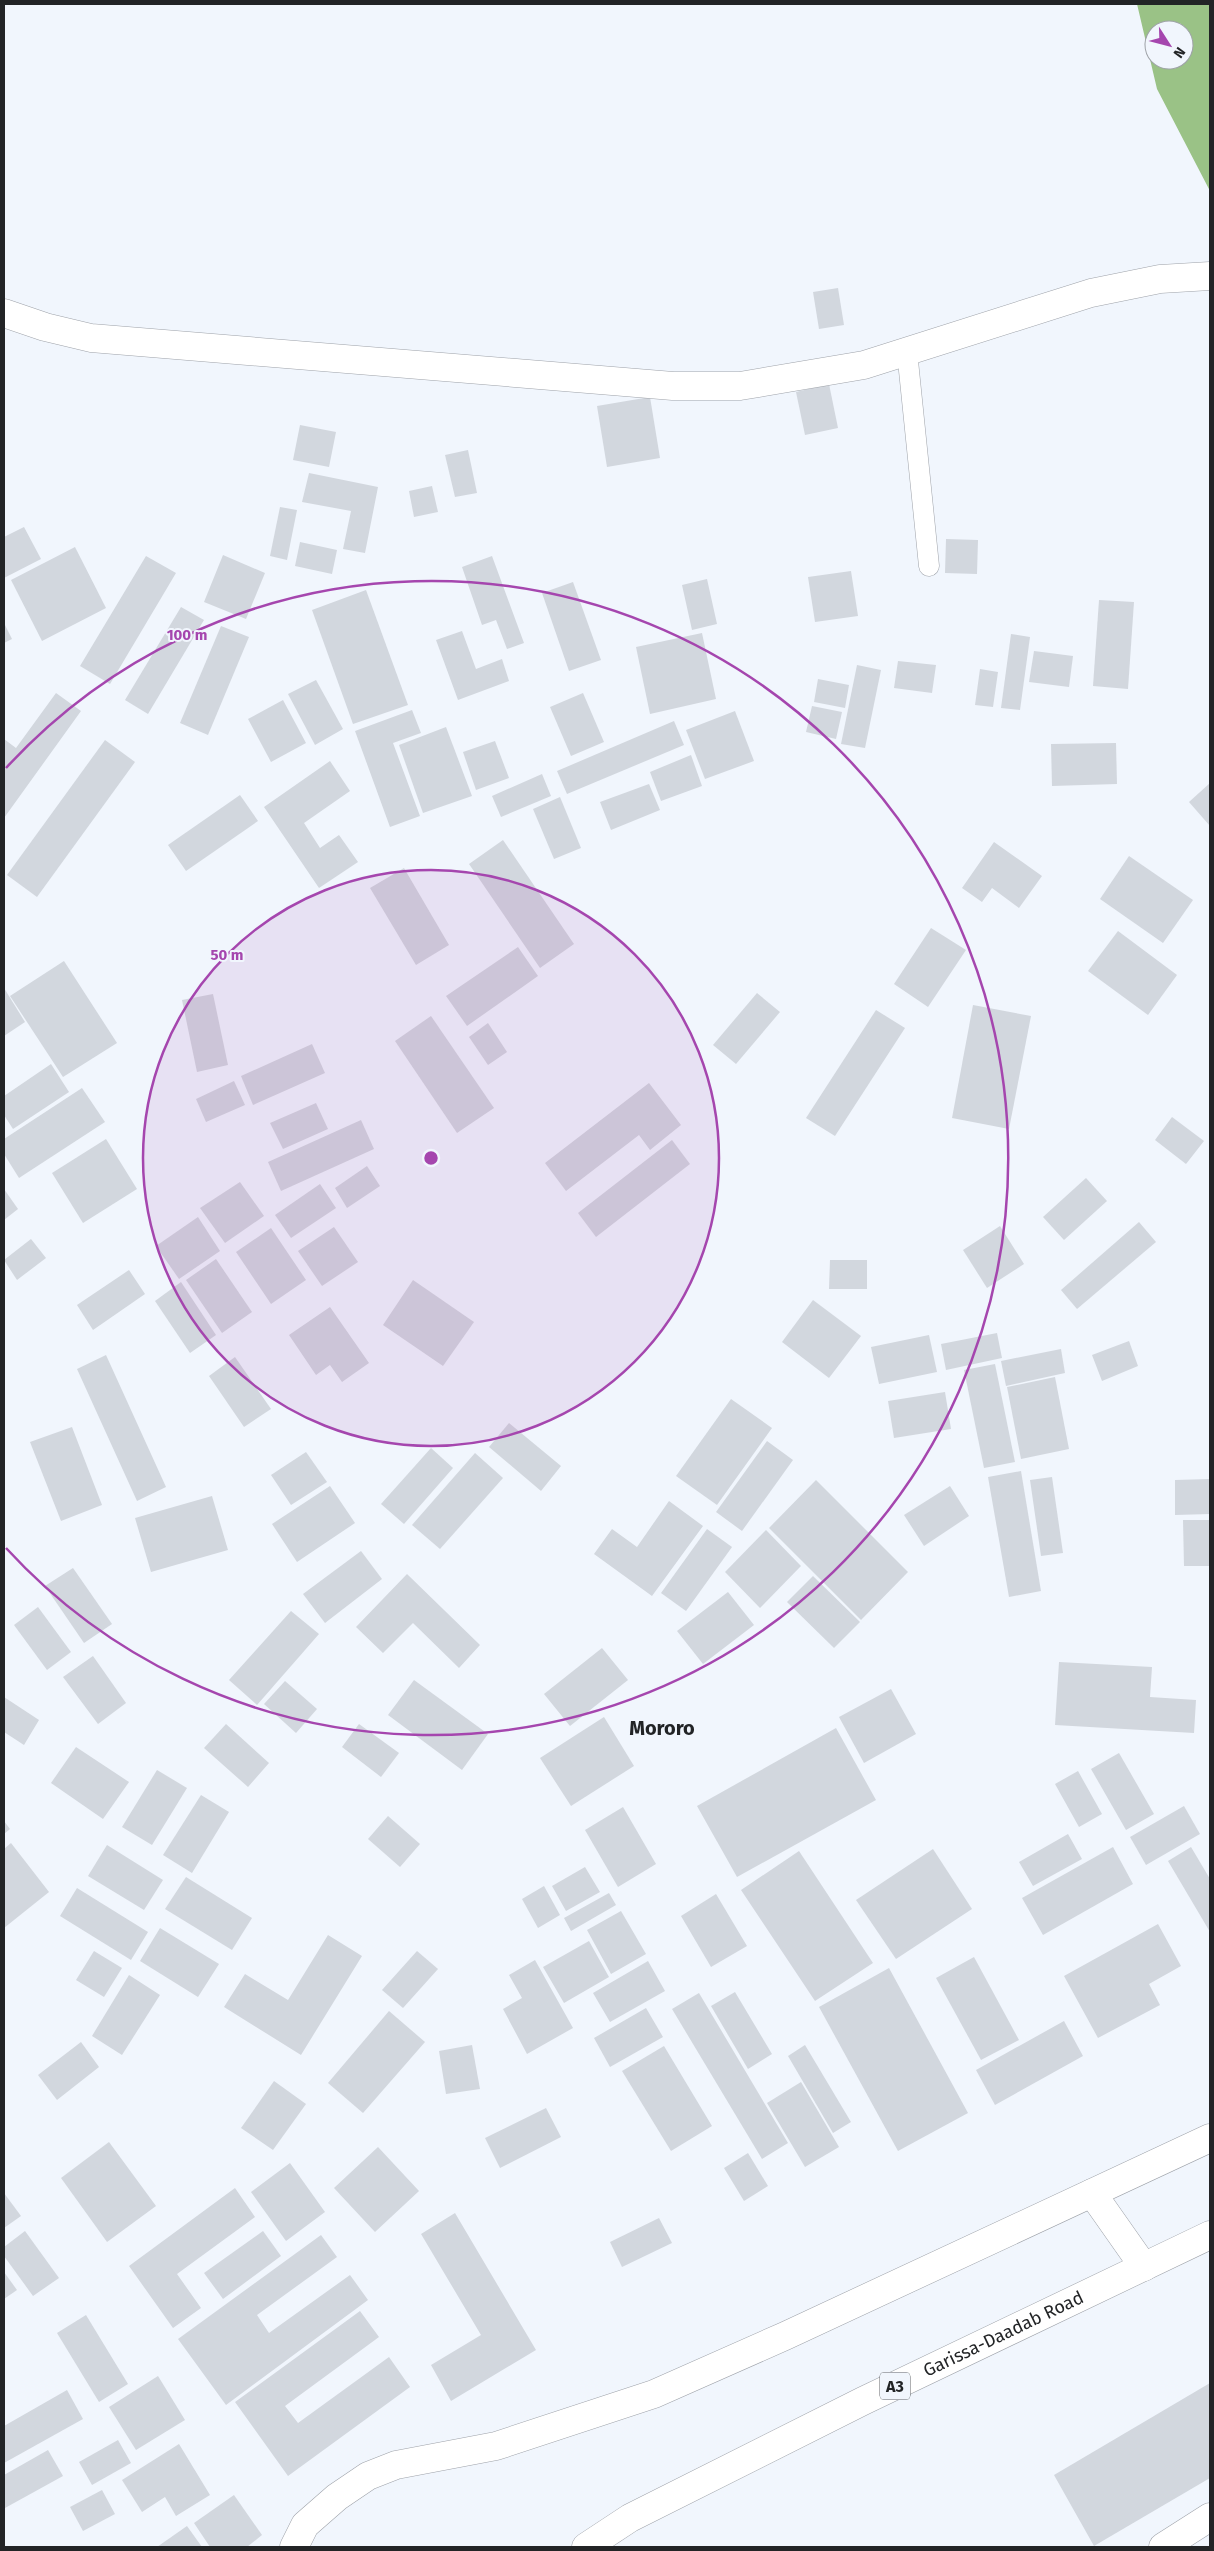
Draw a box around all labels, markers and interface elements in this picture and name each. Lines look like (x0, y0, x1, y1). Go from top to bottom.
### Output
north arrow (1144, 20, 1194, 70)
text: N (1170, 44, 1189, 61)
text: 100 m (167, 626, 207, 644)
text: 50 m (210, 946, 244, 964)
centre of rings (422, 1149, 440, 1167)
district label: Mororo (629, 1716, 695, 1740)
street label: Garissa-Daadab Road (920, 2286, 1087, 2382)
road number: A3 (880, 2372, 910, 2400)

